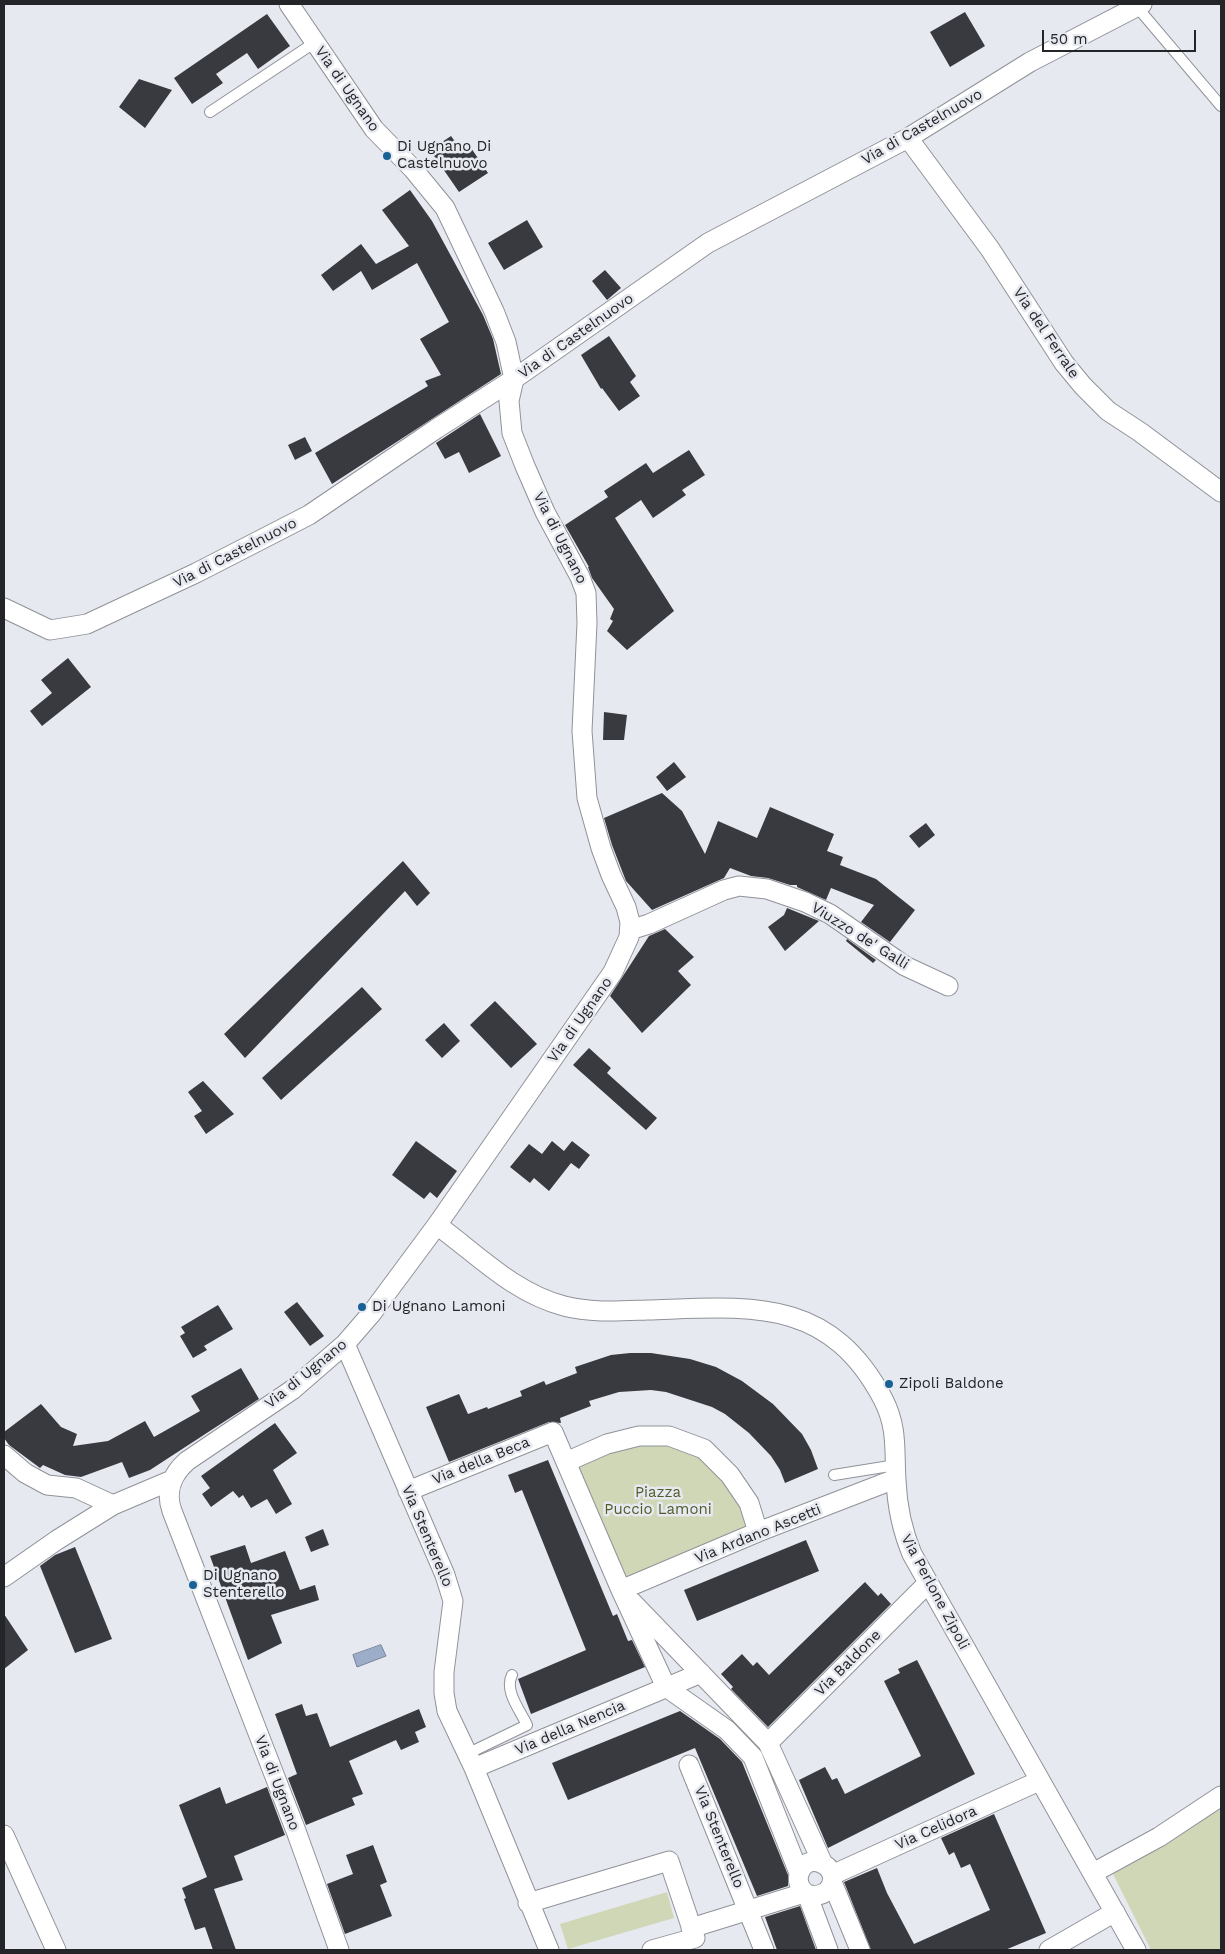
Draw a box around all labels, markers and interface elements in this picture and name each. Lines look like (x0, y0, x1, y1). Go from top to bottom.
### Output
scale bar (1045, 20, 1199, 52)
text: 50 m (1050, 30, 1087, 48)
street label: Via di Ugnano (311, 43, 383, 135)
street label: Via di Castelnuovo (858, 85, 986, 169)
place label: Di Ugnano Di Castelnuovo (397, 138, 491, 173)
marker: Di Ugnano Di Castelnuovo (381, 150, 393, 162)
street label: Via del Ferrale (1009, 284, 1083, 382)
street label: Via di Castelnuovo (515, 290, 637, 382)
street label: Via di Ugnano (529, 489, 591, 587)
street label: Via di Castelnuovo (170, 514, 300, 592)
street label: Viuzzo de' Galli (808, 899, 912, 973)
street label: Via di Ugnano (544, 974, 616, 1066)
place label: Di Ugnano Lamoni (372, 1298, 505, 1316)
marker: Di Ugnano Lamoni (356, 1301, 368, 1313)
street label: Via di Ugnano (261, 1335, 351, 1413)
place label: Zipoli Baldone (899, 1375, 1004, 1393)
marker: Zipoli Baldone (883, 1378, 895, 1390)
street label: Via della Beca (430, 1433, 532, 1489)
street label: Via Stenterello (397, 1482, 457, 1590)
park label: Piazza Puccio Lamoni (604, 1484, 712, 1519)
street label: Via Ardano Ascetti (692, 1500, 824, 1568)
street label: Via Perlone Zipoli (897, 1531, 973, 1653)
place label: Di Ugnano Stenterello (203, 1567, 284, 1602)
marker: Di Ugnano Stenterello (187, 1579, 199, 1591)
street label: Via Baldone (811, 1626, 885, 1700)
street label: Via della Nencia (512, 1697, 628, 1759)
street label: Via di Ugnano (251, 1733, 303, 1833)
street label: Via Stenterello (690, 1783, 748, 1891)
street label: Via Celidora (892, 1802, 980, 1854)

